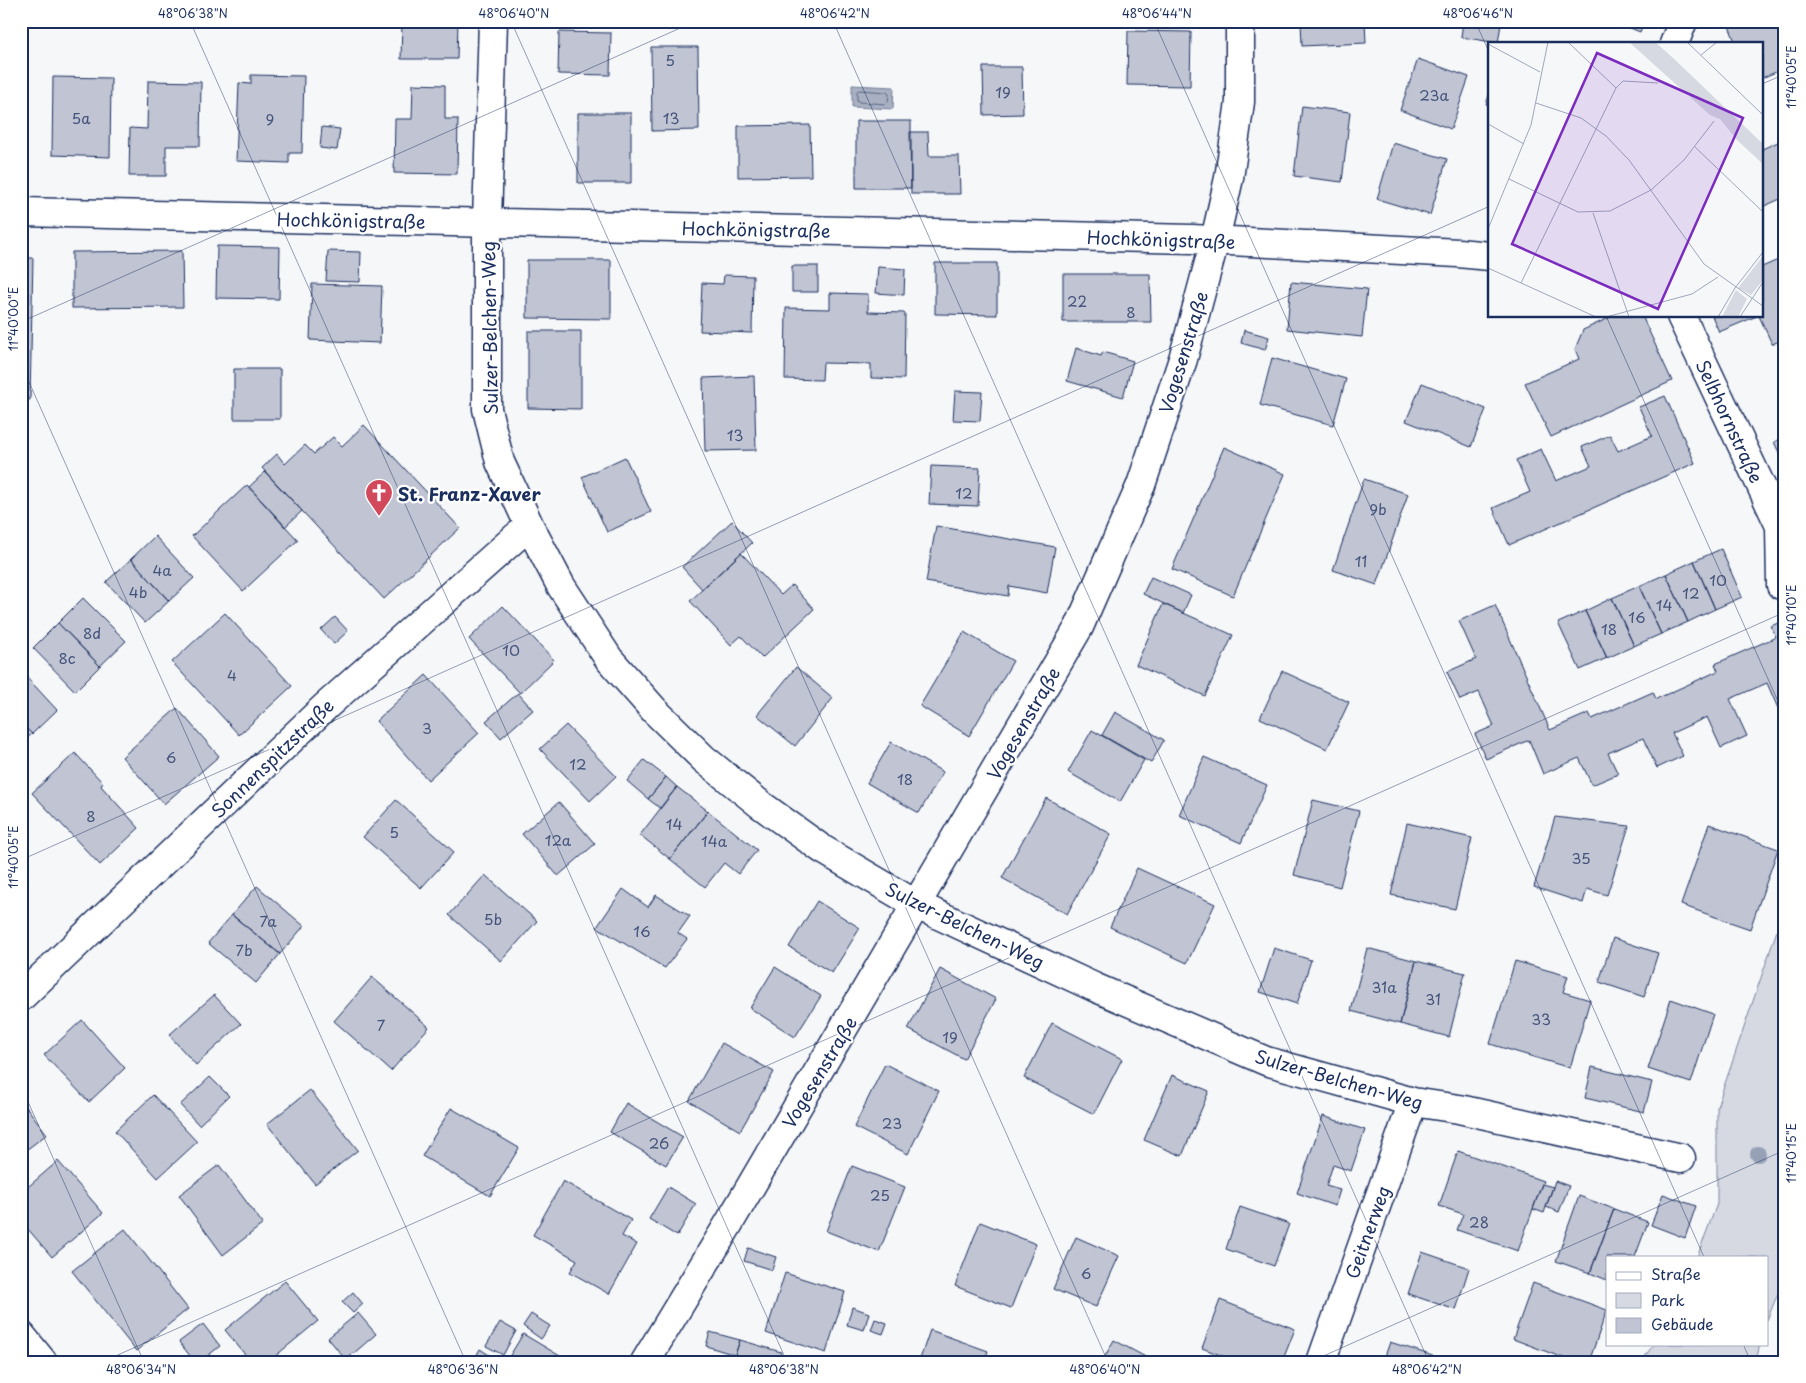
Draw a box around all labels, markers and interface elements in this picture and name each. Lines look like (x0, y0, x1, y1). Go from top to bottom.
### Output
text: 48°06'38"N (158, 4, 228, 22)
text: 48°06'40"N (479, 4, 549, 22)
text: 48°06'42"N (800, 4, 870, 22)
text: 48°06'44"N (1122, 4, 1192, 22)
text: 48°06'46"N (1443, 4, 1513, 22)
inset map (1488, 42, 1764, 318)
text: 11°40'05"E (1782, 45, 1800, 109)
house number: 5 (665, 48, 675, 71)
house number: 19 (995, 80, 1011, 103)
house number: 23a (1419, 83, 1449, 106)
house number: 5a (72, 106, 91, 129)
house number: 13 (663, 106, 679, 129)
house number: 9 (266, 107, 274, 130)
street label: Hochkönigstraße (276, 205, 426, 235)
street label: Hochkönigstraße (681, 214, 831, 244)
street label: Hochkönigstraße (1086, 223, 1236, 255)
street label: Sulzer-Belchen-Weg (474, 241, 504, 415)
text: 11°40'00"E (4, 287, 22, 351)
street label: Vogesenstraße (1152, 288, 1214, 416)
house number: 22 (1067, 289, 1087, 312)
house number: 8 (1126, 300, 1136, 323)
street label: Selbhornstraße (1690, 355, 1770, 487)
house number: 13 (727, 423, 743, 446)
church icon: St. Franz-Xaver (364, 478, 394, 517)
place label: St. Franz-Xaver (398, 480, 541, 507)
house number: 12 (955, 481, 973, 504)
house number: 9b (1369, 497, 1387, 520)
house number: 11 (1355, 549, 1367, 572)
house number: 4a (152, 558, 172, 581)
house number: 10 (1709, 568, 1727, 591)
house number: 4b (129, 580, 147, 603)
house number: 12 (1682, 581, 1700, 604)
text: 11°40'10"E (1782, 584, 1800, 646)
house number: 14 (1656, 593, 1672, 616)
house number: 16 (1628, 605, 1646, 628)
house number: 18 (1601, 617, 1617, 640)
house number: 8d (83, 621, 101, 644)
house number: 10 (502, 638, 520, 661)
house number: 8c (58, 646, 76, 669)
street label: Vogesenstraße (980, 662, 1066, 784)
house number: 4 (227, 663, 237, 686)
street label: Sonnenspitzstraße (204, 692, 340, 824)
house number: 3 (422, 716, 432, 739)
house number: 6 (166, 745, 176, 768)
house number: 12 (569, 752, 587, 775)
house number: 18 (897, 767, 913, 790)
house number: 8 (86, 804, 96, 827)
house number: 14 (666, 812, 682, 835)
house number: 5 (389, 820, 399, 843)
text: 11°40'05"E (4, 825, 22, 889)
house number: 12a (545, 828, 572, 851)
house number: 14a (701, 829, 728, 852)
house number: 35 (1571, 846, 1591, 869)
street label: Sulzer-Belchen-Weg (881, 875, 1049, 975)
house number: 5b (484, 907, 502, 930)
house number: 7a (259, 909, 277, 932)
house number: 16 (633, 919, 651, 942)
house number: 7b (235, 938, 253, 961)
house number: 31a (1371, 975, 1397, 998)
house number: 31 (1425, 987, 1441, 1010)
house number: 33 (1531, 1007, 1551, 1030)
street label: Vogesenstraße (775, 1011, 863, 1133)
house number: 7 (377, 1013, 386, 1036)
house number: 19 (942, 1025, 958, 1048)
street label: Sulzer-Belchen-Weg (1252, 1042, 1426, 1116)
house number: 23 (882, 1111, 902, 1134)
text: 11°40'15"E (1782, 1123, 1800, 1183)
house number: 26 (649, 1131, 669, 1154)
street label: Geitnerweg (1338, 1182, 1396, 1282)
house number: 25 (870, 1183, 890, 1206)
house number: 28 (1469, 1210, 1489, 1233)
legend (1606, 1256, 1768, 1346)
house number: 6 (1081, 1261, 1091, 1284)
text: Straße (1651, 1262, 1701, 1285)
text: Park (1651, 1288, 1685, 1311)
text: Gebäude (1651, 1312, 1713, 1335)
text: 48°06'34"N (106, 1360, 176, 1378)
text: 48°06'36"N (428, 1360, 498, 1378)
text: 48°06'38"N (749, 1360, 819, 1378)
text: 48°06'40"N (1070, 1360, 1140, 1378)
text: 48°06'42"N (1392, 1360, 1462, 1378)

